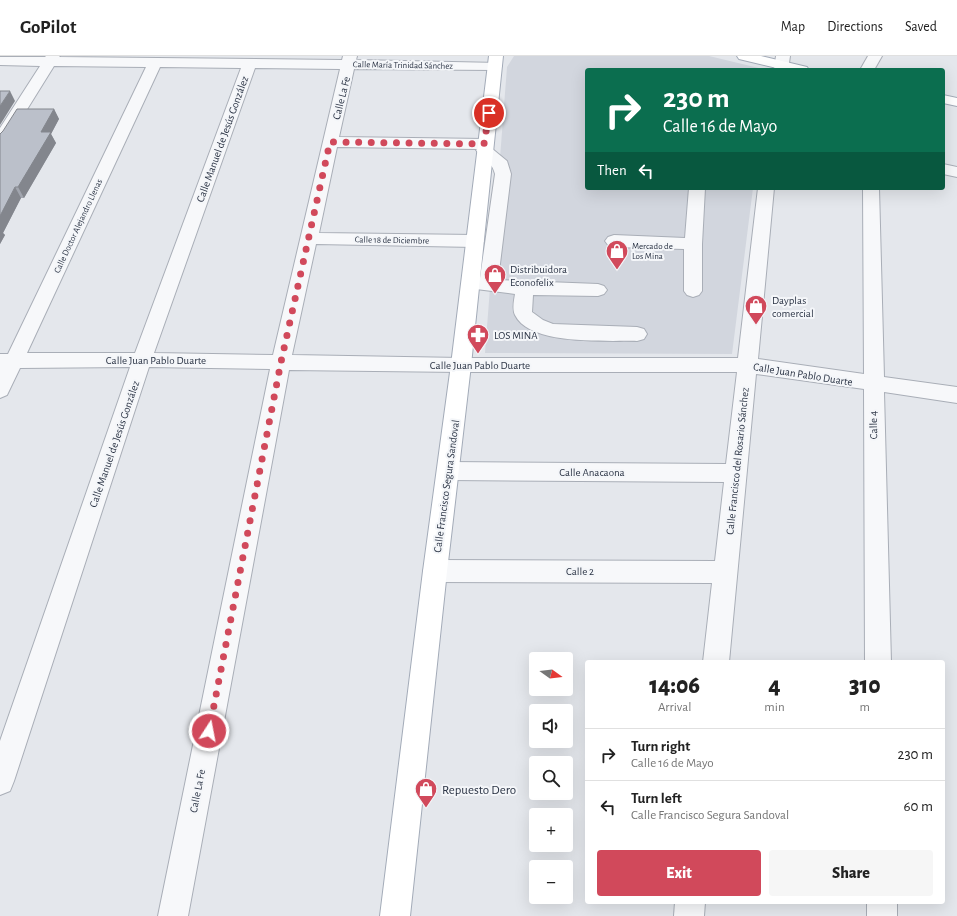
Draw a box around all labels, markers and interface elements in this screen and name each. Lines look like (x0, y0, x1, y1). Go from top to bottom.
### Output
text: GoPilot (20, 18, 76, 37)
text: Map (781, 20, 805, 34)
text: Directions (827, 20, 883, 34)
text: Saved (905, 20, 937, 34)
street label: Calle María Trinidad Sánchez (353, 60, 453, 71)
street label: Calle Manuel de Jesús González (195, 74, 251, 204)
street label: Calle La Fe (331, 75, 352, 121)
icon: right (597, 84, 649, 136)
text: 230 m (663, 85, 730, 113)
pin (472, 96, 506, 130)
icon: arrive (478, 102, 500, 124)
text: Calle 16 de Mayo (663, 118, 777, 136)
icon: left (635, 160, 657, 182)
text: Then (597, 163, 627, 178)
street label: Calle Doctor Alejandro Llenas (53, 178, 104, 275)
street label: Calle 18 de Diciembre (355, 235, 429, 246)
shop icon: Mercado de Los Mina (604, 238, 630, 271)
place label: Mercado de Los Mina (632, 242, 673, 261)
shop icon: Distribuidora Econofelix (482, 262, 508, 295)
place label: Distribuidora Econofelix (510, 264, 567, 288)
shop icon: Dayplas comercial (743, 293, 769, 326)
place label: Dayplas comercial (772, 295, 814, 319)
pharmacy icon: LOS MINA (465, 322, 491, 355)
place label: LOS MINA (494, 330, 538, 341)
street label: Calle Juan Pablo Duarte (106, 355, 206, 366)
street label: Calle Juan Pablo Duarte (430, 360, 530, 371)
street label: Calle Juan Pablo Duarte (753, 361, 853, 388)
street label: Calle Manuel de Jesús González (88, 379, 142, 509)
street label: Calle Francisco del Rosario Sánchez (724, 386, 751, 535)
street label: Calle 4 (868, 411, 879, 439)
street label: Calle Francisco Segura Sandoval (432, 419, 461, 553)
street label: Calle Anacaona (559, 467, 625, 478)
street label: Calle 2 (566, 566, 594, 577)
north arrow (529, 652, 573, 696)
map controls (529, 652, 573, 904)
text: 14:06 (649, 674, 700, 698)
text: 4 (768, 674, 781, 698)
text: 310 (849, 674, 881, 698)
text: Arrival (658, 701, 691, 714)
text: min (764, 701, 785, 714)
text: m (860, 701, 870, 714)
button: sound (529, 704, 573, 748)
position arrow (188, 710, 230, 752)
text: Turn right (631, 739, 690, 754)
icon: right (597, 744, 619, 766)
text: 230 m (898, 747, 933, 762)
button: search (529, 756, 573, 800)
text: Calle 16 de Mayo (631, 757, 714, 770)
street label: Calle La Fe (188, 768, 207, 814)
shop icon: Repuesto Dero (413, 776, 439, 809)
place label: Repuesto Dero (442, 784, 516, 797)
text: Turn left (631, 791, 682, 806)
icon: left (597, 796, 619, 818)
text: 60 m (904, 799, 933, 814)
button: + (529, 808, 573, 852)
text: Calle Francisco Segura Sandoval (631, 809, 789, 822)
button: Exit (597, 850, 761, 896)
button: Share (769, 850, 933, 896)
button: − (529, 860, 573, 904)

